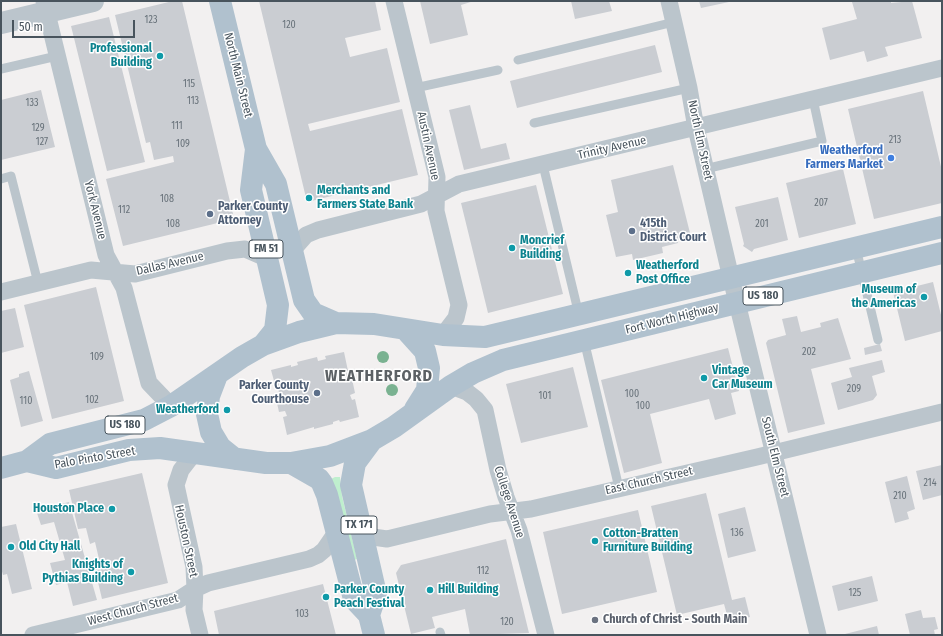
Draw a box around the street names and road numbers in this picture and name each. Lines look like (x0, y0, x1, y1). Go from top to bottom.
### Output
street label: North Main Street (220, 31, 256, 119)
street label: North Elm Street (685, 99, 715, 181)
street label: Austin Avenue (414, 110, 442, 182)
street label: Trinity Avenue (576, 133, 648, 163)
street label: York Avenue (81, 179, 109, 241)
road number: FM 51 (249, 240, 283, 258)
street label: Dallas Avenue (135, 249, 205, 279)
road number: US 180 (743, 287, 783, 305)
street label: Fort Worth Highway (624, 300, 720, 338)
road number: US 180 (105, 416, 145, 434)
street label: South Elm Street (758, 416, 792, 498)
street label: Palo Pinto Street (54, 444, 136, 472)
street label: College Avenue (491, 464, 527, 540)
street label: East Church Street (604, 464, 694, 498)
street label: Houston Street (171, 503, 201, 579)
road number: TX 171 (341, 516, 377, 534)
street label: West Church Street (86, 591, 180, 629)

